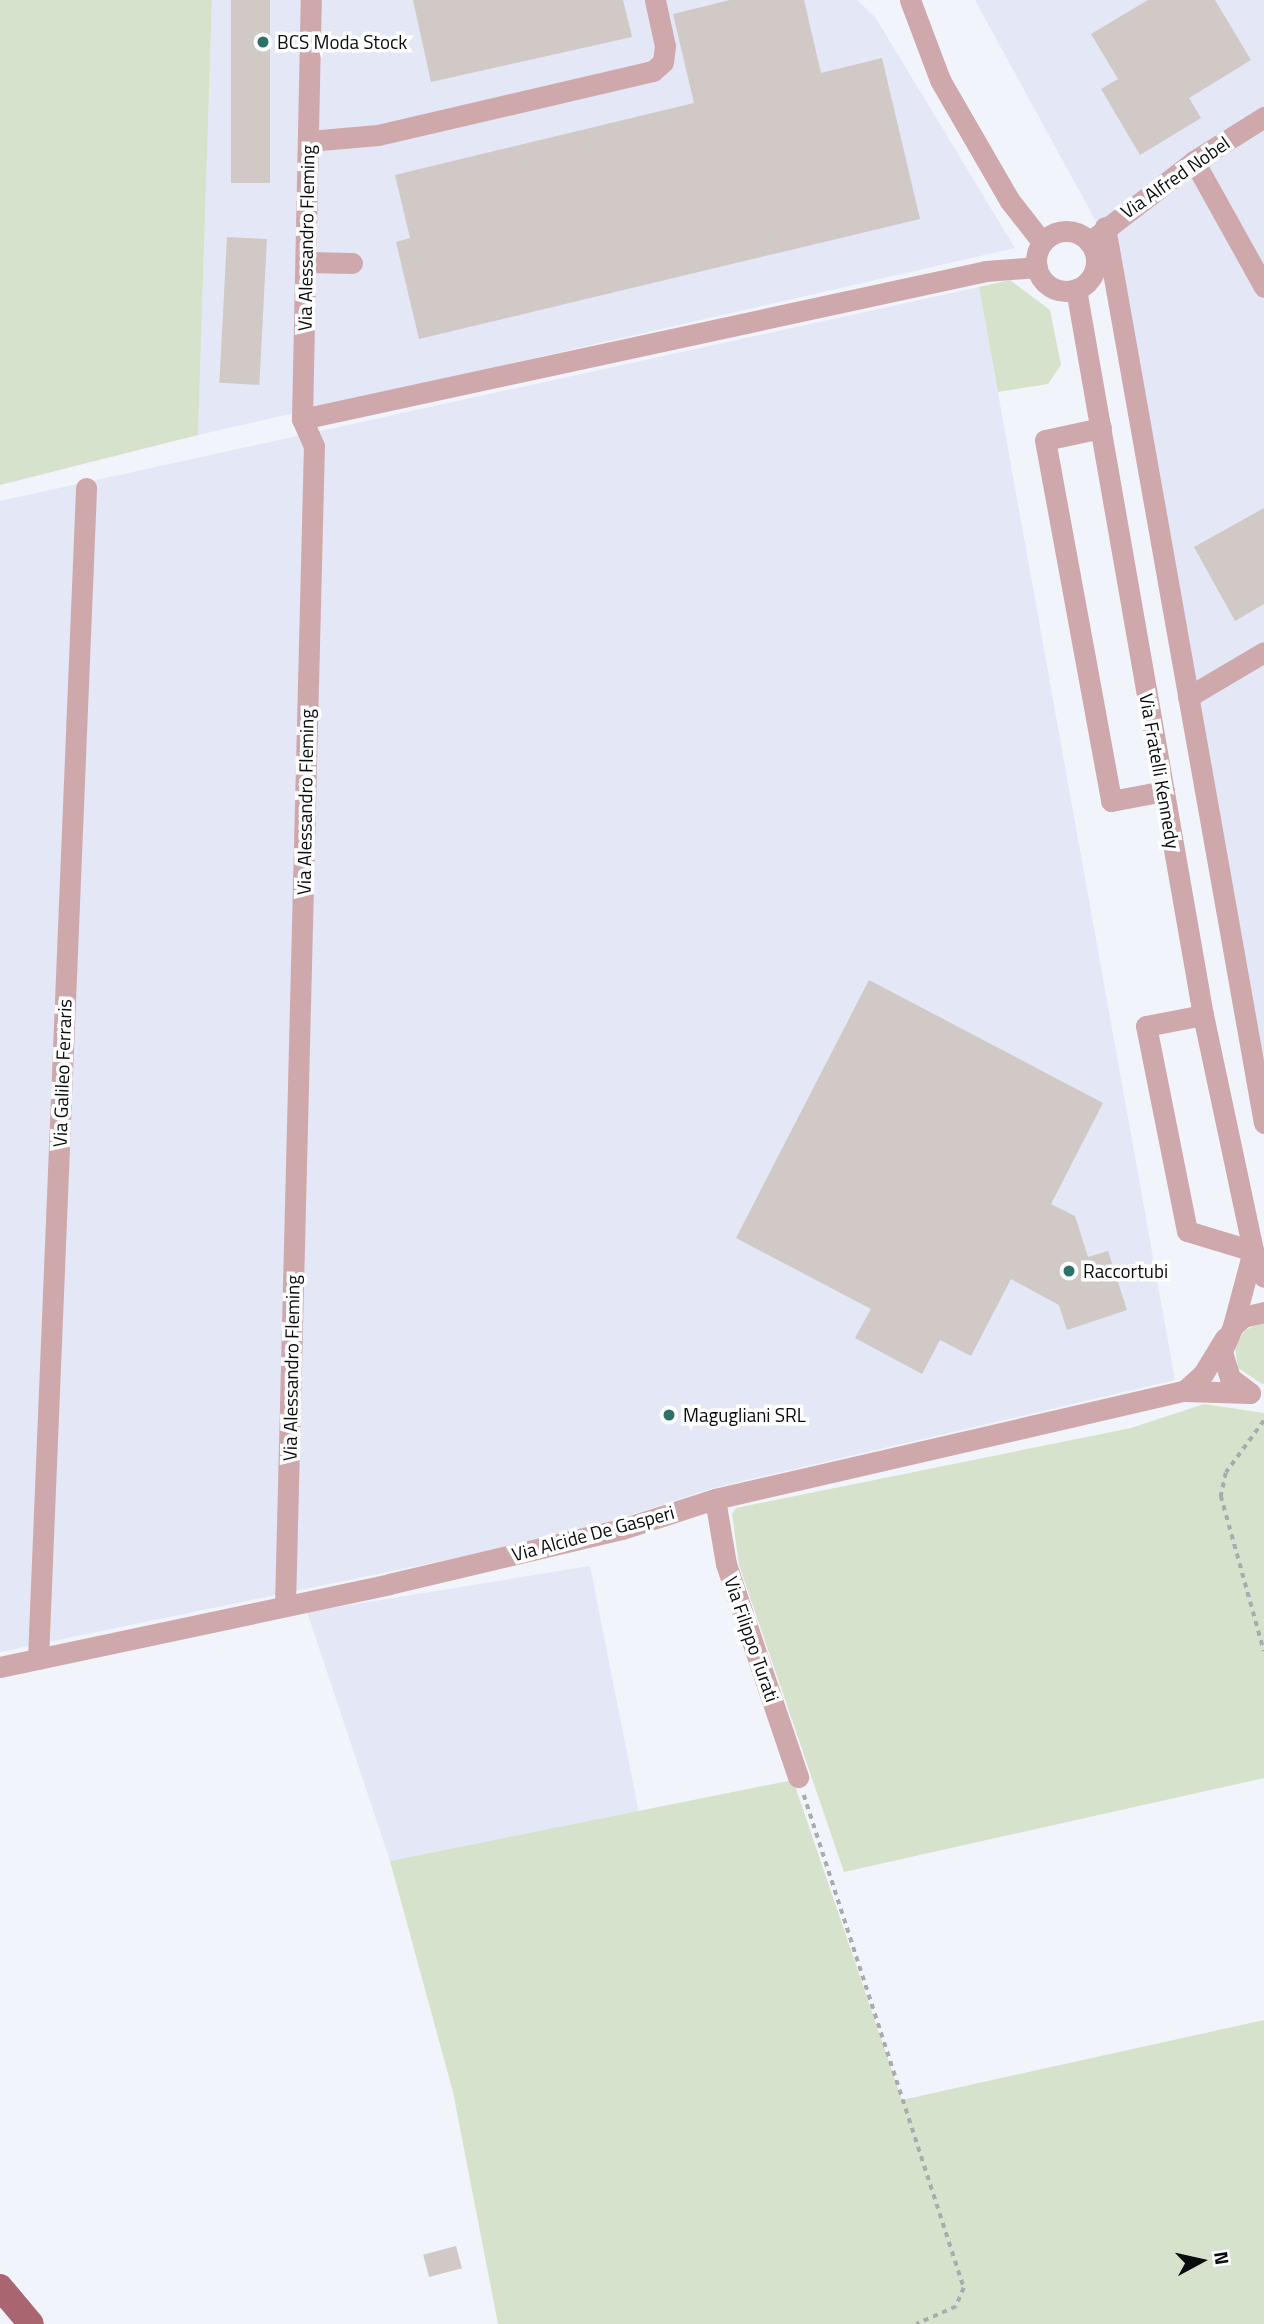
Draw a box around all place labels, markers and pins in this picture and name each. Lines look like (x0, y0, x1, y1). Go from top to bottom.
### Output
place label: BCS Moda Stock (277, 31, 407, 53)
marker: BCS Moda Stock (255, 34, 271, 50)
place label: Raccortubi (1083, 1260, 1168, 1282)
marker: Raccortubi (1061, 1263, 1077, 1279)
place label: Magugliani SRL (683, 1404, 806, 1426)
marker: Magugliani SRL (661, 1407, 677, 1423)

